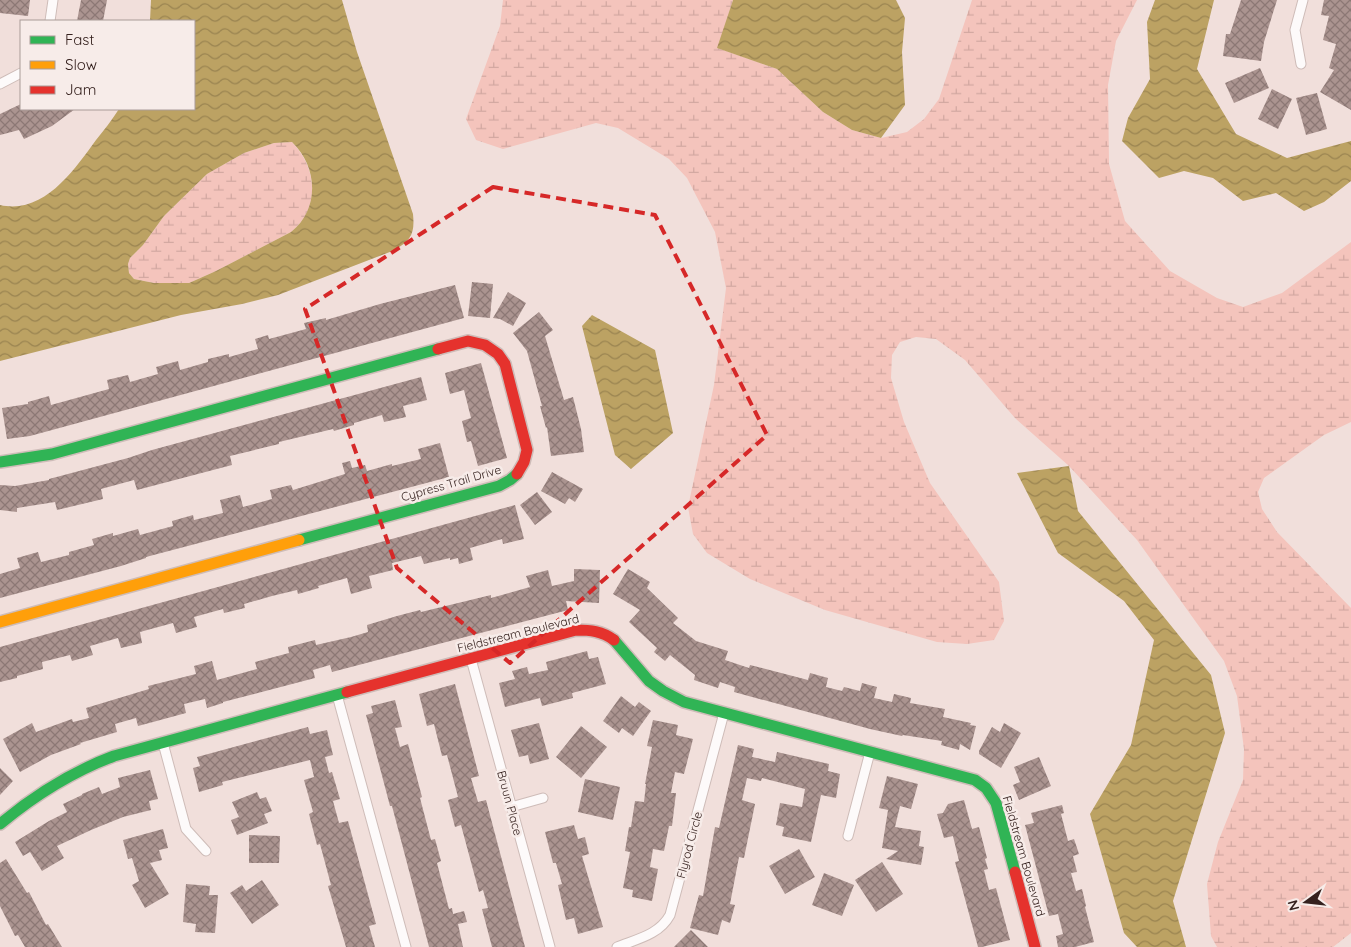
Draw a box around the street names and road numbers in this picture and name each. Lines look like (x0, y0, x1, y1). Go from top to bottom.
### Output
street label: Cypress Trail Drive (399, 461, 503, 504)
street label: Fieldstream Boulevard (456, 611, 580, 655)
street label: Bruun Place (494, 769, 526, 837)
street label: Fieldstream Boulevard (1000, 794, 1048, 918)
street label: Flyrod Circle (673, 810, 705, 880)

